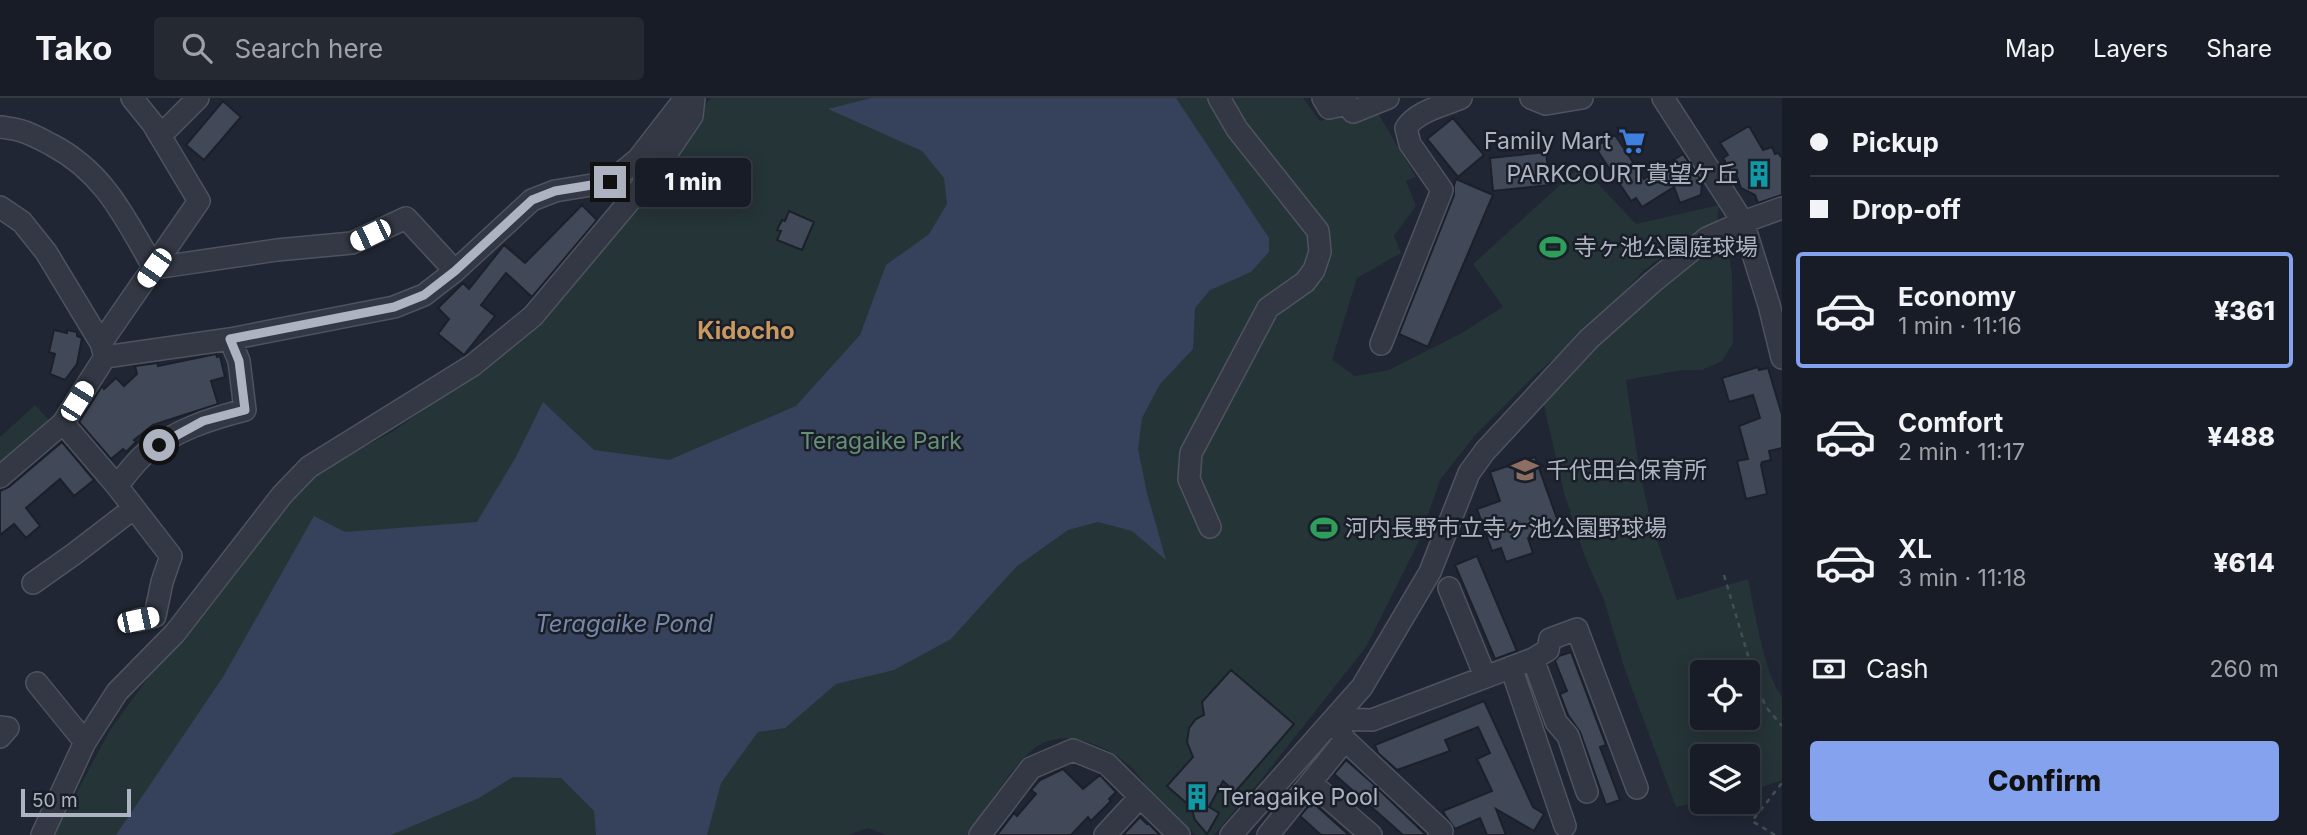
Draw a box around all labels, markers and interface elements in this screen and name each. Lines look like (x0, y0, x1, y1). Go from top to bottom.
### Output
search box (154, 17, 644, 80)
text: Tako (35, 28, 112, 68)
icon: search (178, 29, 216, 67)
text: Search here (234, 33, 383, 64)
text: Map (2005, 34, 2055, 63)
text: Layers (2093, 34, 2168, 63)
text: Share (2206, 34, 2272, 63)
supermarket icon: Family Mart (1617, 126, 1647, 156)
place label: Family Mart (1484, 127, 1611, 155)
text: Pickup (1852, 127, 1939, 158)
callout: 1 min (634, 158, 750, 206)
building icon: PARKCOURT貴望ケ丘 (1744, 159, 1774, 189)
place label: PARKCOURT貴望ケ丘 (1507, 160, 1738, 188)
route end (594, 166, 626, 198)
text: 1 min (664, 168, 722, 196)
text: Drop-off (1852, 194, 1961, 225)
car (347, 216, 394, 254)
sports icon: 寺ヶ池公園庭球場 (1538, 232, 1568, 262)
place label: 寺ヶ池公園庭球場 (1574, 233, 1758, 261)
car (134, 245, 175, 291)
icon: car (1814, 279, 1877, 342)
text: Economy (1898, 281, 2016, 312)
text: ¥361 (2214, 295, 2275, 326)
text: 1 min · 11:16 (1898, 312, 2022, 340)
district label: Kidocho (697, 316, 795, 345)
car (57, 378, 98, 424)
icon: car (1814, 405, 1877, 468)
text: Comfort (1898, 407, 2003, 438)
text: ¥488 (2208, 421, 2275, 452)
park label: Teragaike Park (800, 427, 962, 455)
route start (143, 429, 175, 461)
text: 2 min · 11:17 (1898, 438, 2025, 466)
school or university icon: 千代田台保育所 (1510, 455, 1540, 485)
place label: 千代田台保育所 (1546, 456, 1707, 484)
sports icon: 河内長野市立寺ヶ池公園野球場 (1309, 513, 1339, 543)
place label: 河内長野市立寺ヶ池公園野球場 (1345, 514, 1667, 542)
icon: car (1814, 531, 1877, 594)
text: XL (1898, 533, 1932, 564)
text: ¥614 (2213, 547, 2275, 578)
text: 3 min · 11:18 (1898, 564, 2026, 592)
car (116, 605, 161, 635)
water label: Teragaike Pond (535, 609, 713, 638)
icon: cash (1810, 650, 1848, 688)
text: Cash (1866, 653, 1929, 684)
text: 260 m (2210, 655, 2279, 683)
map controls (1690, 660, 1760, 814)
button: locate (1690, 660, 1760, 730)
button: Confirm (1810, 741, 2279, 821)
button: layers (1690, 744, 1760, 814)
building icon: Teragaike Pool (1182, 782, 1212, 812)
place label: Teragaike Pool (1218, 783, 1378, 811)
scale bar (21, 786, 131, 818)
text: 50 m (32, 789, 78, 812)

